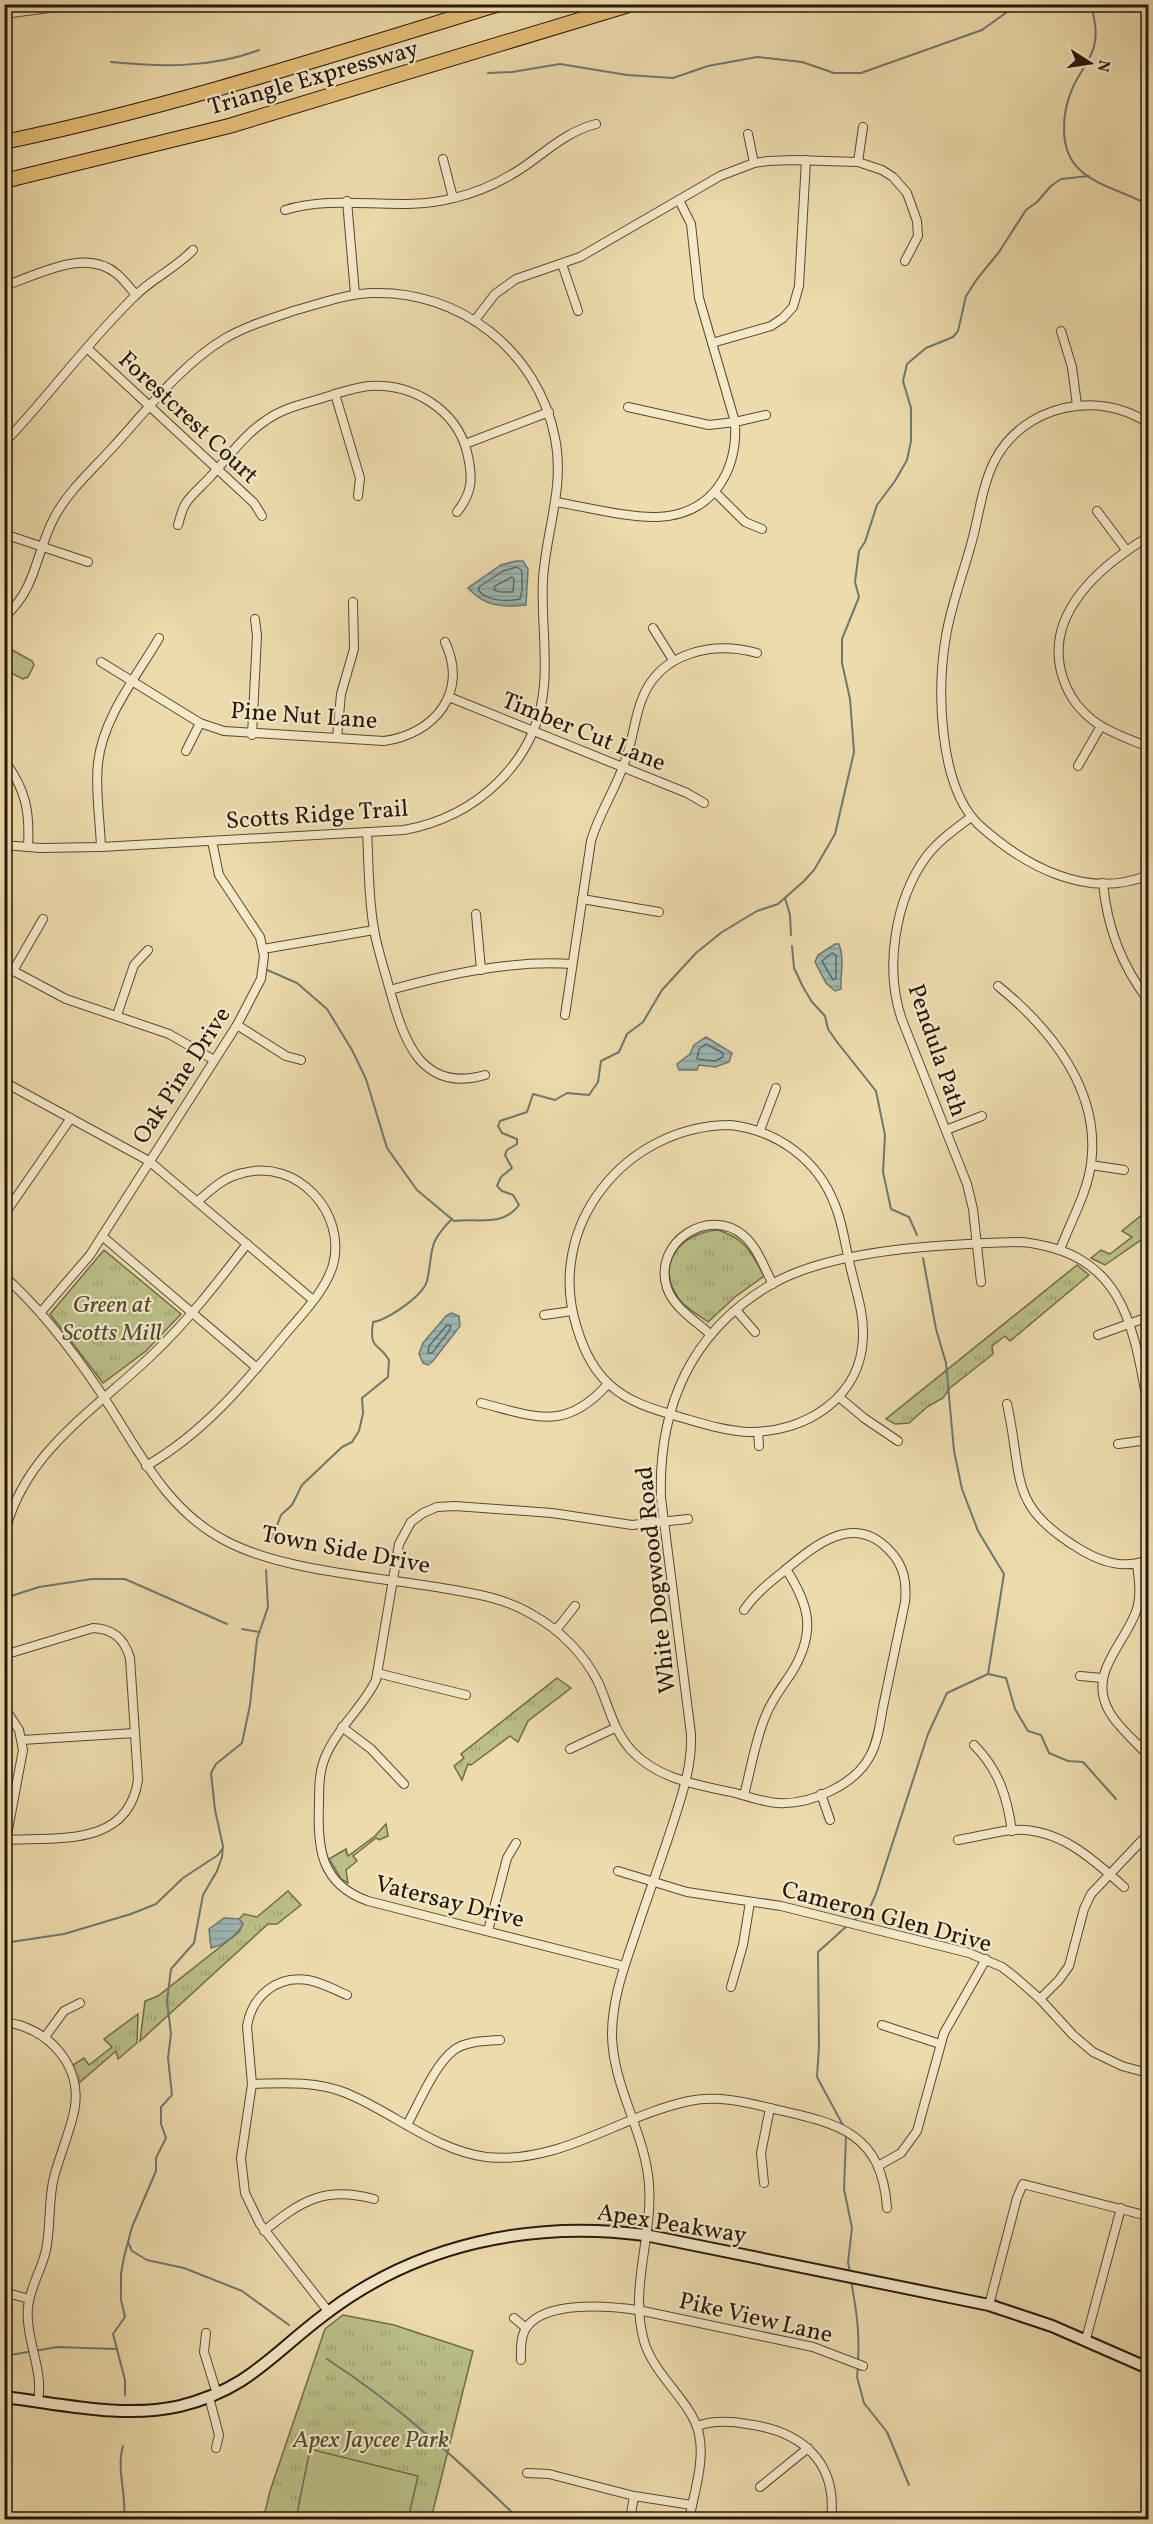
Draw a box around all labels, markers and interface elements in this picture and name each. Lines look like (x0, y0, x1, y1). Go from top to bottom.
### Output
street label: Triangle Expressway (204, 33, 423, 125)
north arrow (1060, 33, 1120, 93)
text: N (1091, 58, 1115, 74)
street label: Forestcrest Court (110, 344, 265, 493)
street label: Timber Cut Lane (496, 684, 670, 781)
street label: Pine Nut Lane (229, 695, 379, 739)
street label: Scotts Ridge Trail (225, 793, 410, 839)
street label: Pendula Path (897, 980, 975, 1122)
street label: Oak Pine Drive (125, 1001, 240, 1151)
park label: Green at Scotts Mill (62, 1289, 162, 1351)
street label: White Dogwood Road (628, 1464, 686, 1695)
street label: Town Side Drive (258, 1518, 433, 1584)
street label: Vatersay Drive (371, 1868, 528, 1938)
street label: Cameron Glen Drive (778, 1874, 995, 1962)
street label: Apex Peakway (594, 2196, 749, 2254)
street label: Pike View Lane (675, 2285, 836, 2353)
park label: Apex Jaycee Park (292, 2424, 449, 2458)

